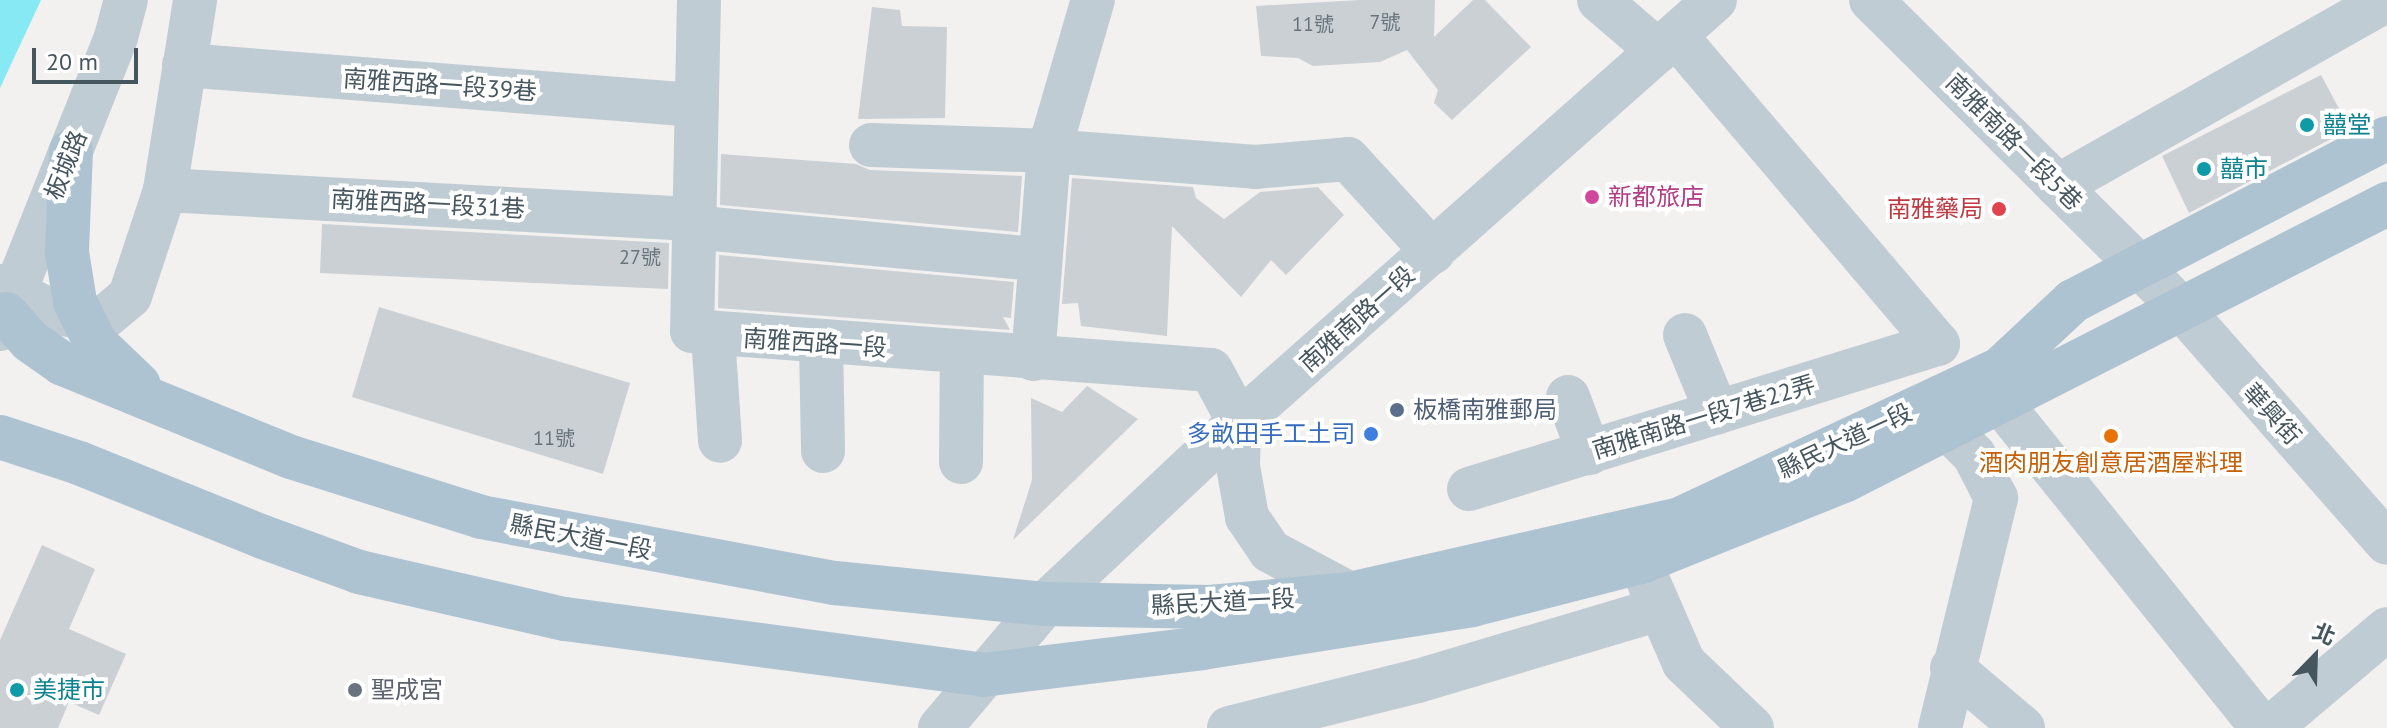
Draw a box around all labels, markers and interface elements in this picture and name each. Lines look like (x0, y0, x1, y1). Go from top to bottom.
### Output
house number: 7號 (1370, 10, 1400, 34)
house number: 11號 (1292, 12, 1334, 36)
scale bar (36, 32, 142, 82)
text: 20 m (46, 46, 98, 77)
street label: 南雅西路一段39巷 (342, 64, 538, 106)
street label: 南雅南路一段5巷 (1940, 68, 2088, 216)
place label: 囍堂 (2323, 111, 2371, 139)
marker: 囍堂 (2298, 116, 2316, 134)
street label: 板城路 (39, 126, 93, 204)
place label: 囍市 (2220, 155, 2268, 183)
marker: 囍市 (2195, 160, 2213, 178)
place label: 新都旅店 (1608, 183, 1704, 211)
street label: 南雅西路一段31巷 (330, 185, 526, 223)
marker: 新都旅店 (1583, 188, 1601, 206)
place label: 南雅藥局 (1887, 195, 1983, 223)
marker: 南雅藥局 (1990, 200, 2008, 218)
house number: 27號 (619, 245, 661, 269)
street label: 南雅南路一段 (1294, 260, 1420, 378)
street label: 南雅西路一段 (742, 324, 888, 362)
street label: 南雅南路一段7巷22弄 (1589, 369, 1819, 465)
street label: 華興街 (2237, 378, 2307, 450)
place label: 板橋南雅郵局 (1413, 396, 1557, 424)
street label: 縣民大道一段 (1774, 398, 1916, 484)
marker: 板橋南雅郵局 (1388, 401, 1406, 419)
place label: 多畝田手工土司 (1187, 420, 1355, 448)
marker: 多畝田手工土司 (1362, 425, 1380, 443)
house number: 11號 (533, 426, 575, 450)
marker: 酒肉朋友創意居酒屋料理 (2102, 427, 2120, 445)
place label: 酒肉朋友創意居酒屋料理 (1979, 449, 2243, 477)
street label: 縣民大道一段 (508, 509, 654, 565)
street label: 縣民大道一段 (1150, 584, 1296, 620)
north arrow (2275, 616, 2355, 696)
text: 北 (2309, 617, 2340, 651)
place label: 美捷市 (33, 676, 105, 704)
place label: 聖成宮 (371, 676, 443, 704)
marker: 美捷市 (8, 681, 26, 699)
marker: 聖成宮 (346, 681, 364, 699)

